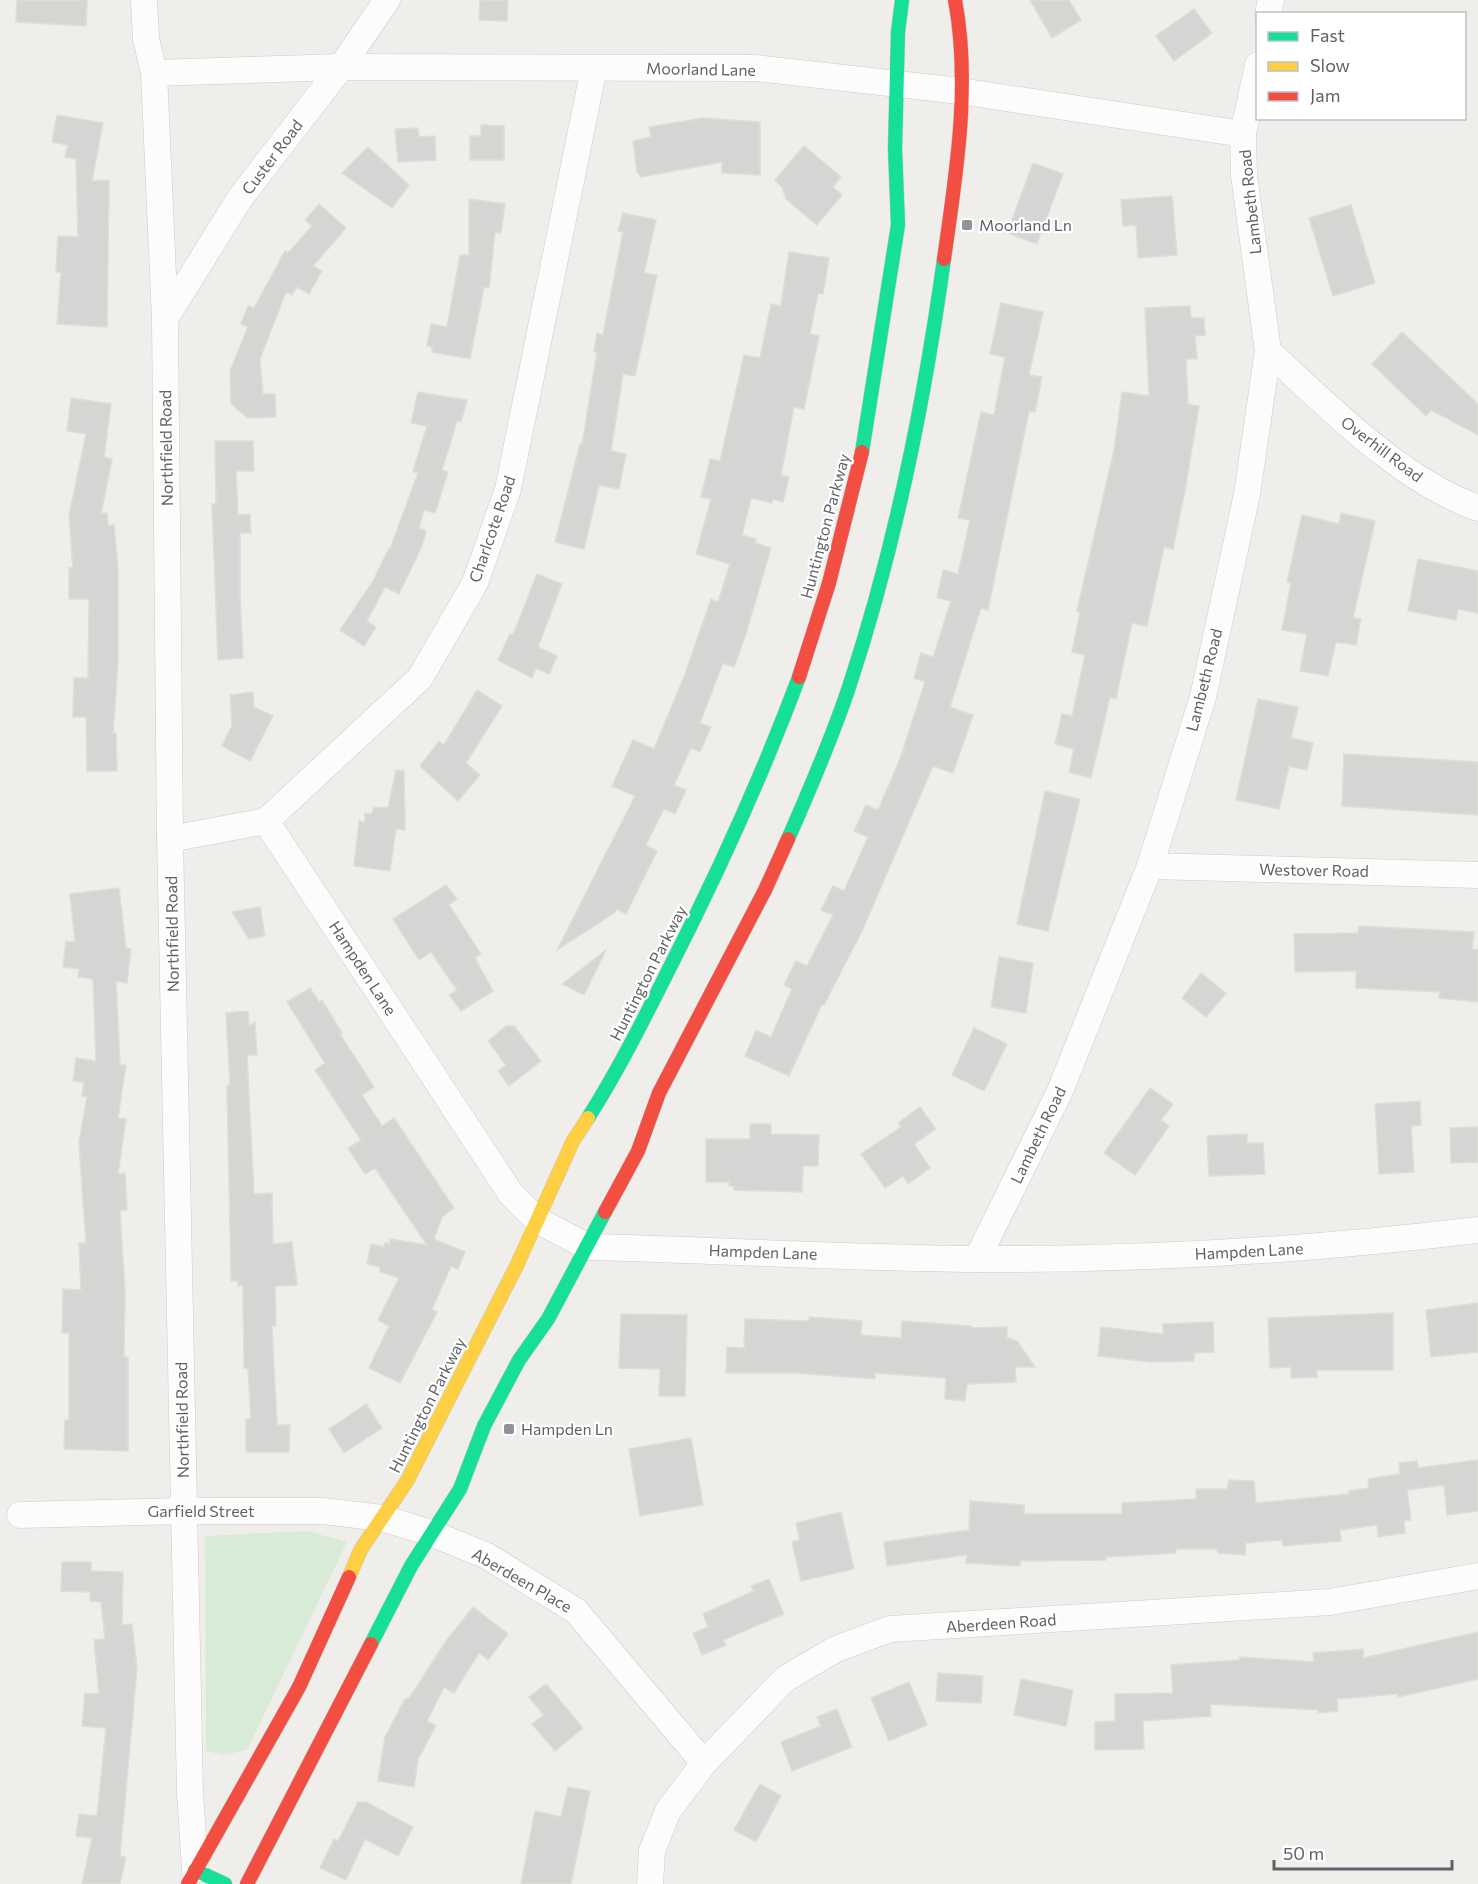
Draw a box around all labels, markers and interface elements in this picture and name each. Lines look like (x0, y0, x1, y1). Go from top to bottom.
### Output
legend (1256, 12, 1466, 120)
text: Fast (1310, 24, 1345, 46)
text: Slow (1310, 54, 1350, 76)
street label: Moorland Lane (646, 58, 756, 79)
text: Jam (1310, 84, 1340, 106)
street label: Custer Road (237, 116, 306, 198)
street label: Lambeth Road (1235, 149, 1264, 255)
place label: Moorland Ln (979, 215, 1072, 234)
marker: Moorland Ln (960, 218, 974, 232)
street label: Northfield Road (155, 390, 176, 506)
street label: Overhill Road (1338, 412, 1427, 486)
street label: Huntington Parkway (796, 451, 853, 601)
street label: Charlcote Road (464, 473, 519, 585)
street label: Lambeth Road (1182, 626, 1225, 733)
street label: Westover Road (1259, 859, 1369, 880)
street label: Northfield Road (161, 876, 182, 992)
street label: Huntington Parkway (605, 902, 690, 1044)
street label: Hampden Lane (326, 917, 401, 1019)
street label: Lambeth Road (1006, 1083, 1069, 1186)
street label: Hampden Lane (1194, 1238, 1304, 1263)
street label: Hampden Lane (708, 1240, 818, 1263)
street label: Huntington Parkway (384, 1334, 469, 1476)
street label: Northfield Road (171, 1362, 192, 1478)
place label: Hampden Ln (521, 1419, 613, 1438)
marker: Hampden Ln (502, 1422, 516, 1436)
street label: Garfield Street (148, 1501, 255, 1520)
street label: Aberdeen Place (469, 1543, 576, 1616)
street label: Aberdeen Road (945, 1609, 1057, 1636)
scale bar (1274, 1833, 1452, 1871)
text: 50 m (1283, 1842, 1324, 1864)

